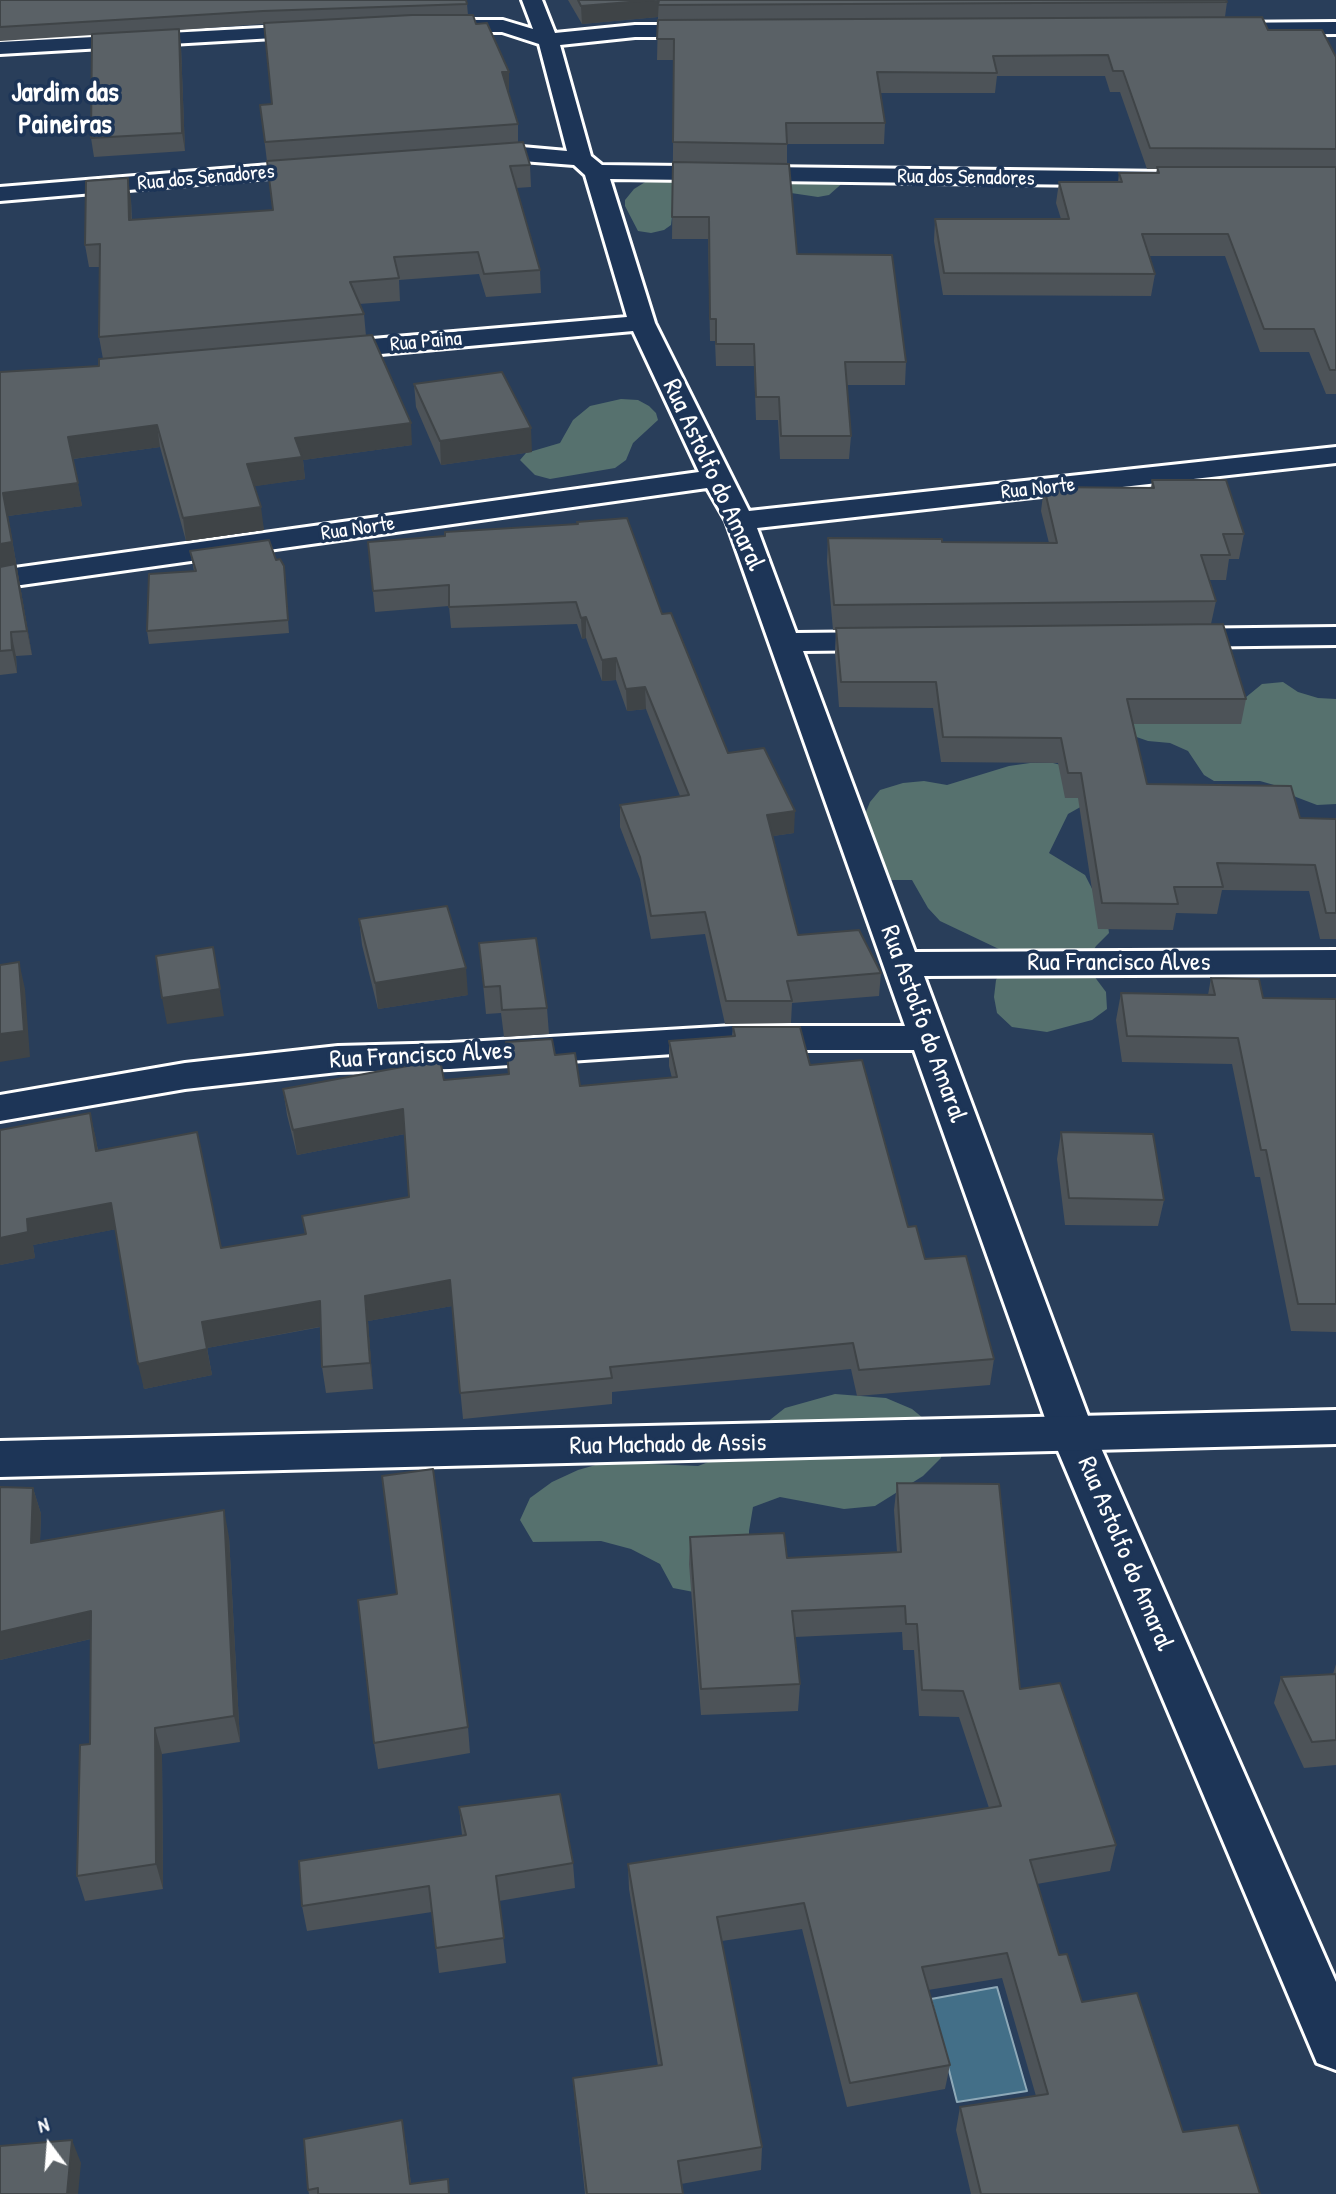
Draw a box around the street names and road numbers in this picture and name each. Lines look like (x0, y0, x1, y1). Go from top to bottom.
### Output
street label: Rua dos Senadores (136, 159, 276, 197)
street label: Rua dos Senadores (897, 164, 1035, 192)
street label: Rua Paina (389, 326, 463, 358)
street label: Rua Astolfo do Amaral (655, 374, 771, 576)
street label: Rua Norte (1000, 473, 1076, 505)
street label: Rua Norte (319, 511, 397, 547)
street label: Rua Astolfo do Amaral (873, 921, 973, 1127)
street label: Rua Francisco Alves (1028, 947, 1210, 979)
street label: Rua Francisco Alves (329, 1036, 513, 1076)
street label: Rua Machado de Assis (569, 1428, 767, 1462)
street label: Rua Astolfo do Amaral (1070, 1452, 1180, 1656)

